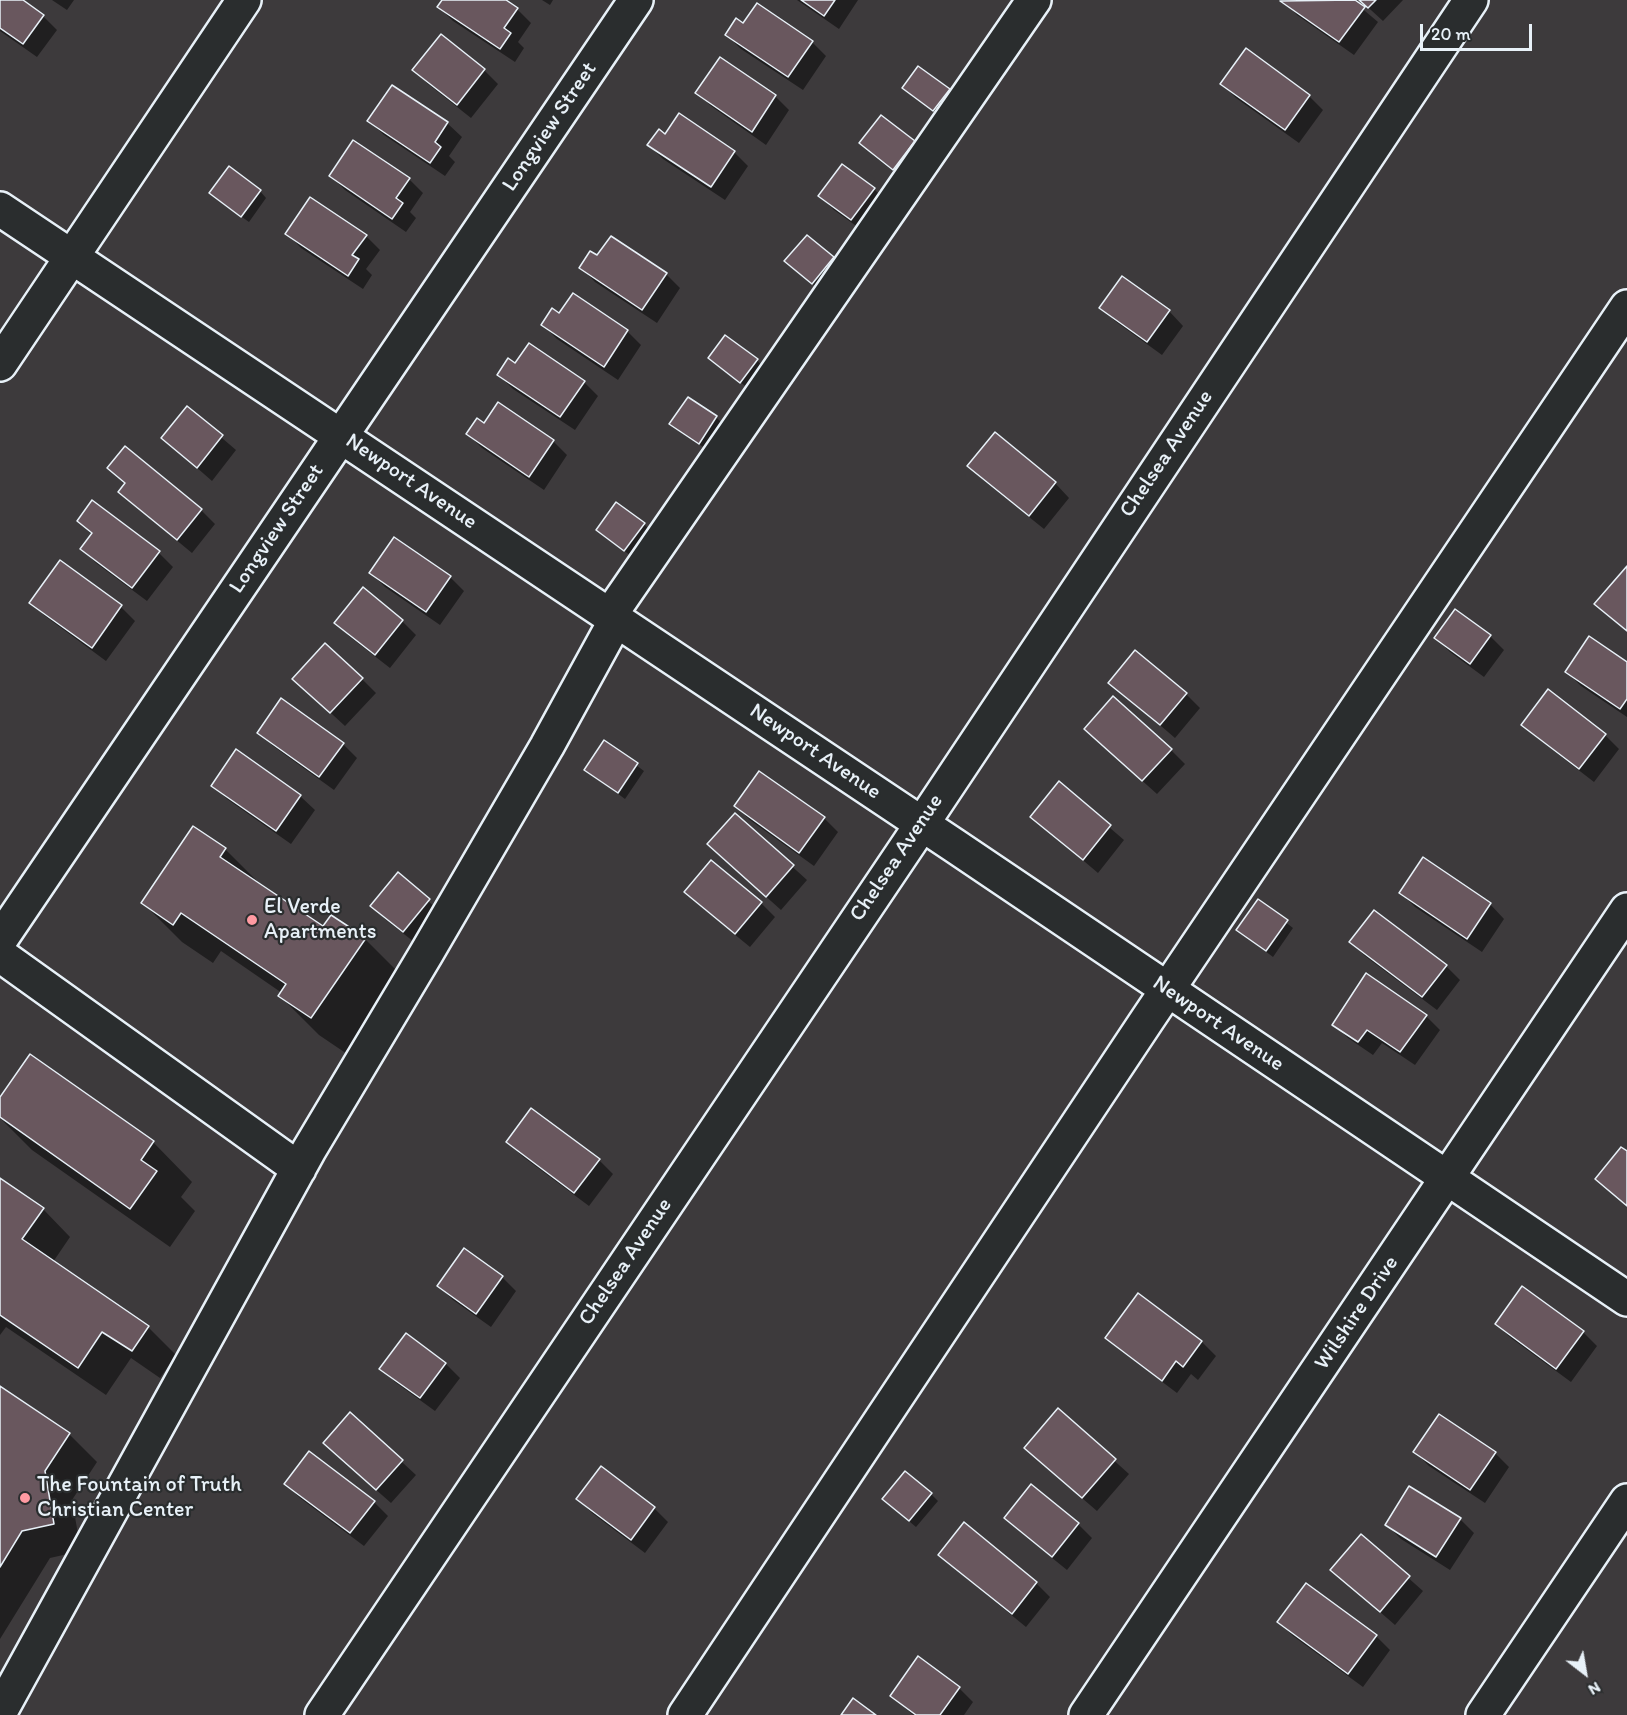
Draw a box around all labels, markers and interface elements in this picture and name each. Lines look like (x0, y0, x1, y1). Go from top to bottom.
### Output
scale bar (1423, 12, 1536, 50)
text: 20 m (1431, 23, 1471, 45)
street label: Longview Street (497, 57, 603, 197)
street label: Chelsea Avenue (1115, 385, 1219, 523)
street label: Newport Avenue (340, 428, 482, 536)
street label: Longview Street (224, 459, 330, 599)
street label: Newport Avenue (744, 698, 886, 806)
street label: Chelsea Avenue (845, 789, 949, 927)
place label: El Verde Apartments (264, 894, 376, 945)
marker: El Verde Apartments (245, 913, 259, 927)
street label: Newport Avenue (1147, 970, 1289, 1078)
street label: Chelsea Avenue (574, 1193, 678, 1331)
street label: Wilshire Drive (1309, 1251, 1405, 1375)
place label: The Fountain of Truth Christian Center (37, 1472, 242, 1524)
marker: The Fountain of Truth Christian Center (18, 1491, 32, 1505)
north arrow (1555, 1643, 1615, 1703)
text: N (1585, 1678, 1604, 1700)

